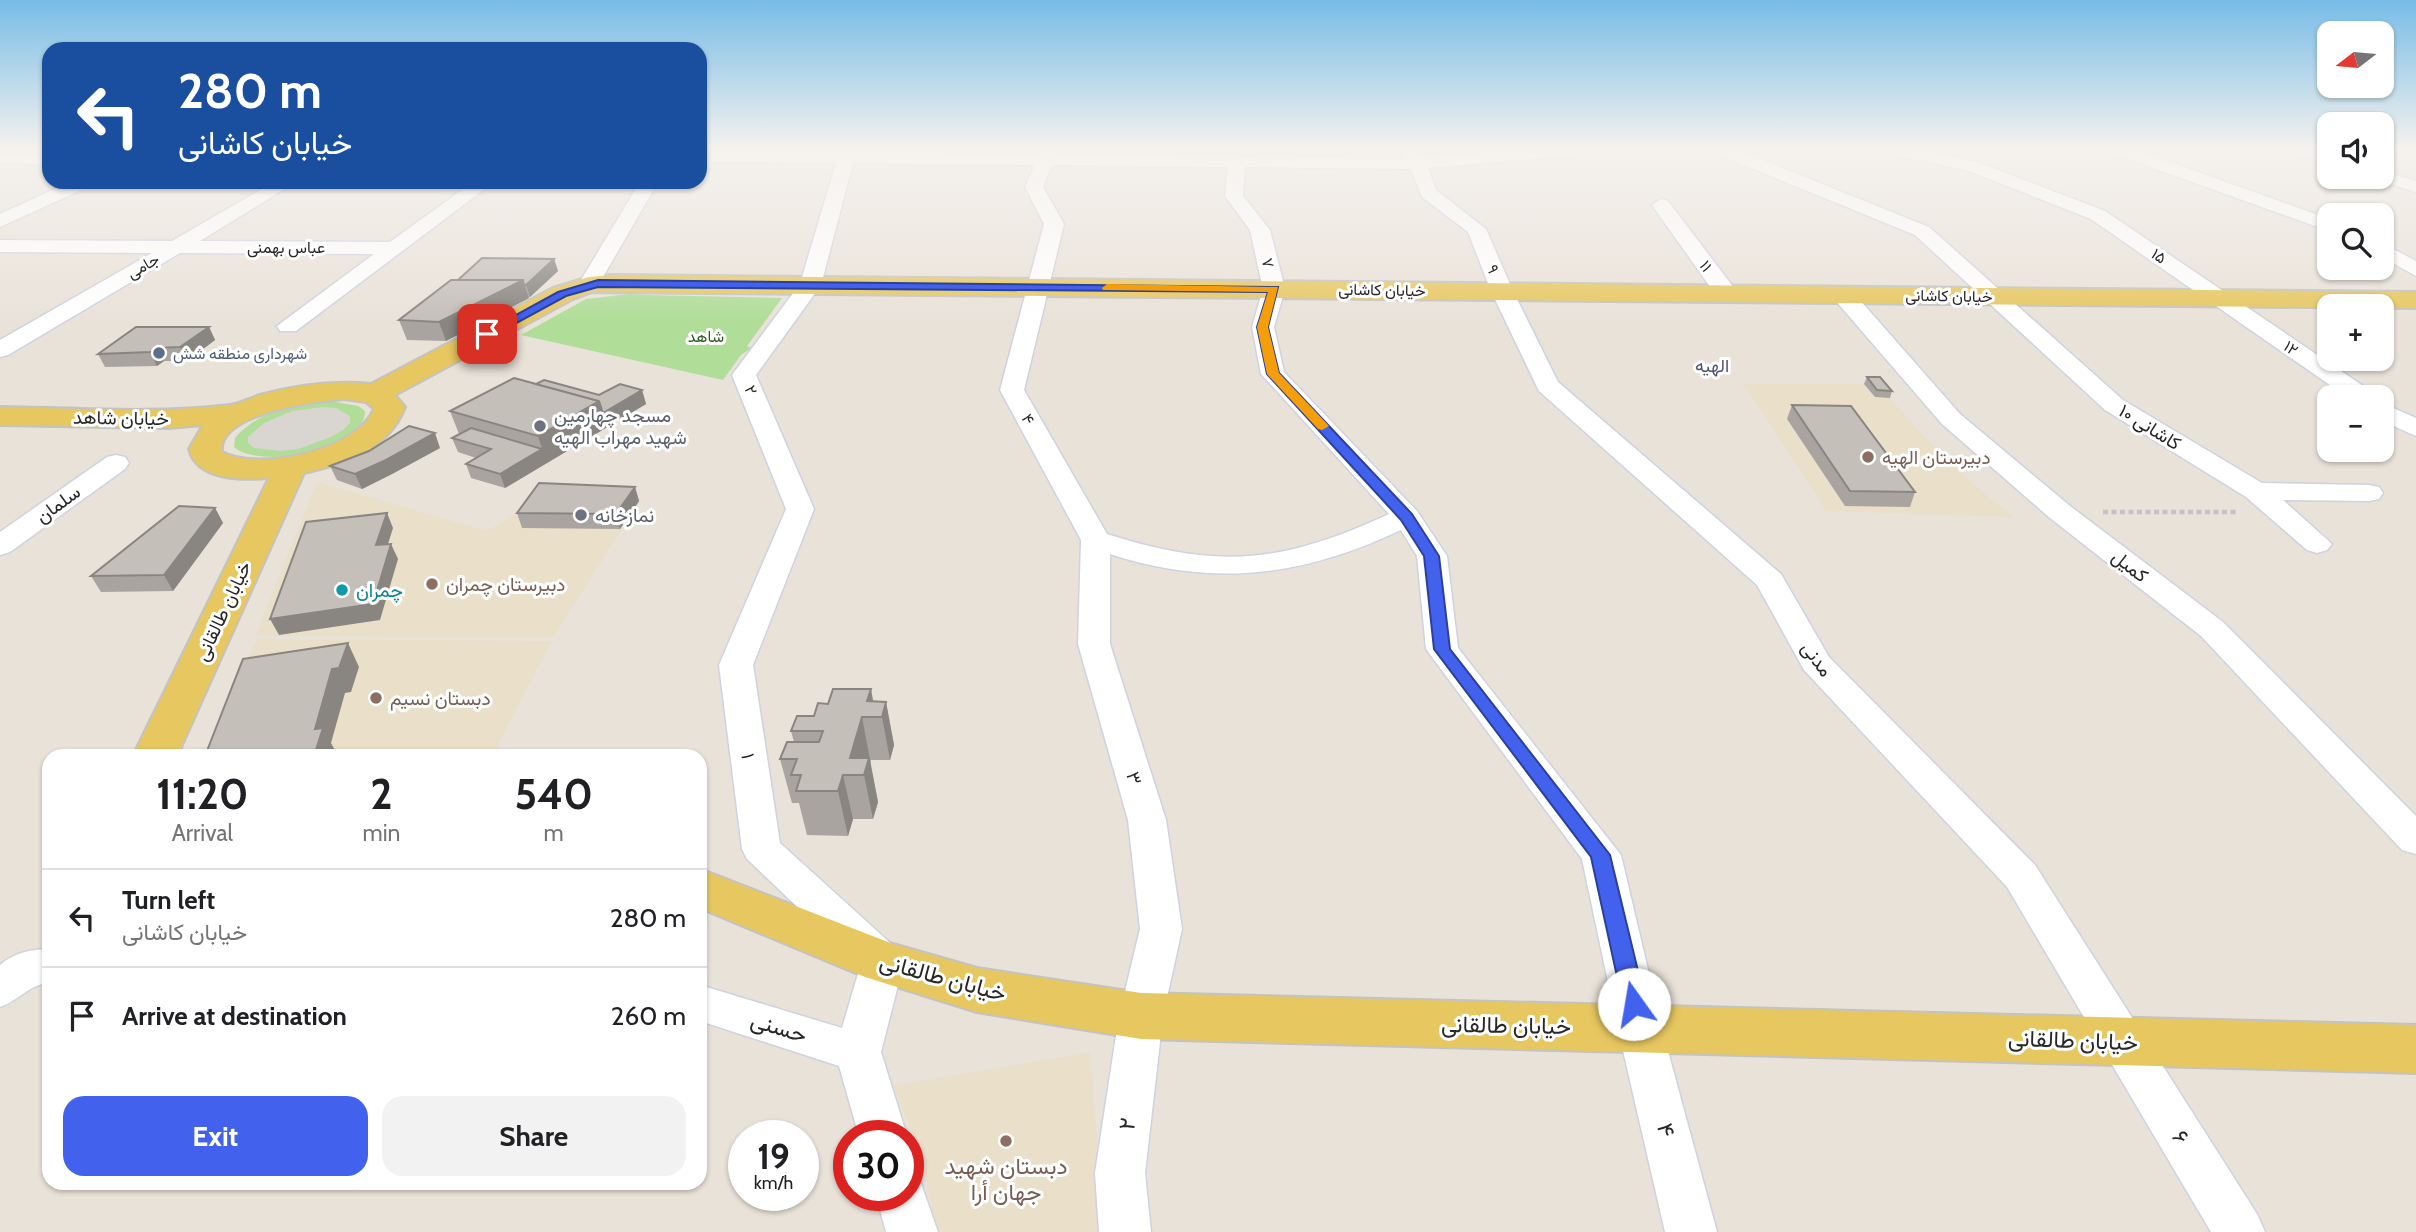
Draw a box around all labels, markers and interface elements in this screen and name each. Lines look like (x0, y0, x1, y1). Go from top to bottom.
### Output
north arrow (2317, 21, 2394, 98)
map controls (2317, 21, 2394, 462)
text: 280 m (178, 61, 322, 120)
icon: left (63, 70, 154, 161)
button: sound (2317, 112, 2394, 189)
text: خیابان کاشانی (178, 123, 352, 162)
button: search (2317, 203, 2394, 280)
street label: عباس بهمنی (247, 238, 325, 258)
street label: ۱۵ (2148, 244, 2170, 268)
street label: جامی (123, 249, 163, 284)
street label: ۷ (1258, 256, 1278, 270)
street label: ۱۱ (1696, 257, 1716, 275)
street label: ۹ (1483, 262, 1503, 276)
street label: خیابان کاشانی (1338, 280, 1426, 301)
street label: خیابان کاشانی (1905, 286, 1993, 307)
button: + (2317, 294, 2394, 371)
pin (457, 304, 517, 364)
icon: arrive (468, 315, 506, 353)
park label: شاهد (688, 327, 724, 346)
street label: ۱۲ (2280, 336, 2302, 360)
place label: شهرداری منطقه شش (173, 344, 307, 364)
marker: شهرداری منطقه شش (151, 345, 167, 361)
district label: الهیه (1695, 355, 1729, 377)
street label: ۲ (741, 382, 761, 398)
button: − (2317, 385, 2394, 462)
street label: کاشانی ۱۰ (2115, 399, 2185, 455)
place label: مسجد چهارمین شهید مهراب الهیه (554, 404, 687, 449)
street label: خیابان شاهد (73, 406, 169, 430)
street label: ۴ (1017, 410, 1039, 428)
marker: مسجد چهارمین شهید مهراب الهیه (532, 418, 548, 434)
place label: دبیرستان الهیه (1882, 446, 1991, 469)
marker: دبیرستان الهیه (1860, 449, 1876, 465)
street label: سلمان (31, 480, 85, 528)
place label: نمازخانه (595, 504, 654, 527)
marker: نمازخانه (573, 507, 589, 523)
street label: کمیل (2107, 545, 2153, 587)
street label: خیابان طالقانی (190, 558, 256, 664)
place label: دبیرستان چمران (446, 573, 565, 598)
marker: دبیرستان چمران (424, 576, 440, 592)
place label: چمران (356, 579, 403, 604)
marker: چمران (334, 582, 350, 598)
street label: مدنی (1797, 637, 1837, 681)
place label: دبستان نسیم (390, 687, 491, 711)
marker: دبستان نسیم (368, 690, 384, 706)
street label: ۱ (736, 752, 760, 760)
text: 11:20 (156, 768, 248, 820)
text: 2 (370, 768, 393, 820)
text: 540 (515, 768, 593, 820)
street label: ۳ (1121, 769, 1147, 787)
text: Arrival (172, 819, 233, 847)
text: min (362, 819, 400, 847)
text: m (544, 819, 564, 847)
text: Turn left (122, 884, 215, 916)
icon: left (63, 899, 101, 937)
text: 280 m (610, 902, 686, 934)
text: خیابان کاشانی (122, 918, 247, 946)
street label: خیابان طالقانی (877, 947, 1009, 1007)
position arrow (1597, 967, 1671, 1041)
icon: arrive (63, 997, 101, 1035)
text: Arrive at destination (122, 1000, 347, 1032)
text: 260 m (611, 1000, 686, 1032)
street label: حسنی (747, 1005, 811, 1049)
street label: خیابان طالقانی (1441, 1010, 1571, 1040)
street label: خیابان طالقانی (2008, 1024, 2138, 1056)
button: Exit (63, 1096, 368, 1176)
button: Share (382, 1096, 686, 1176)
street label: ۲ (1112, 1116, 1142, 1132)
speed limit sign: 30 (833, 1120, 924, 1211)
street label: ۴ (1651, 1120, 1681, 1140)
street label: ۶ (2166, 1125, 2196, 1149)
marker: دبستان شهید جهان أرا (998, 1133, 1014, 1149)
text: 19 (757, 1135, 790, 1178)
place label: دبستان شهید جهان أرا (945, 1152, 1067, 1207)
text: km/h (754, 1172, 793, 1194)

